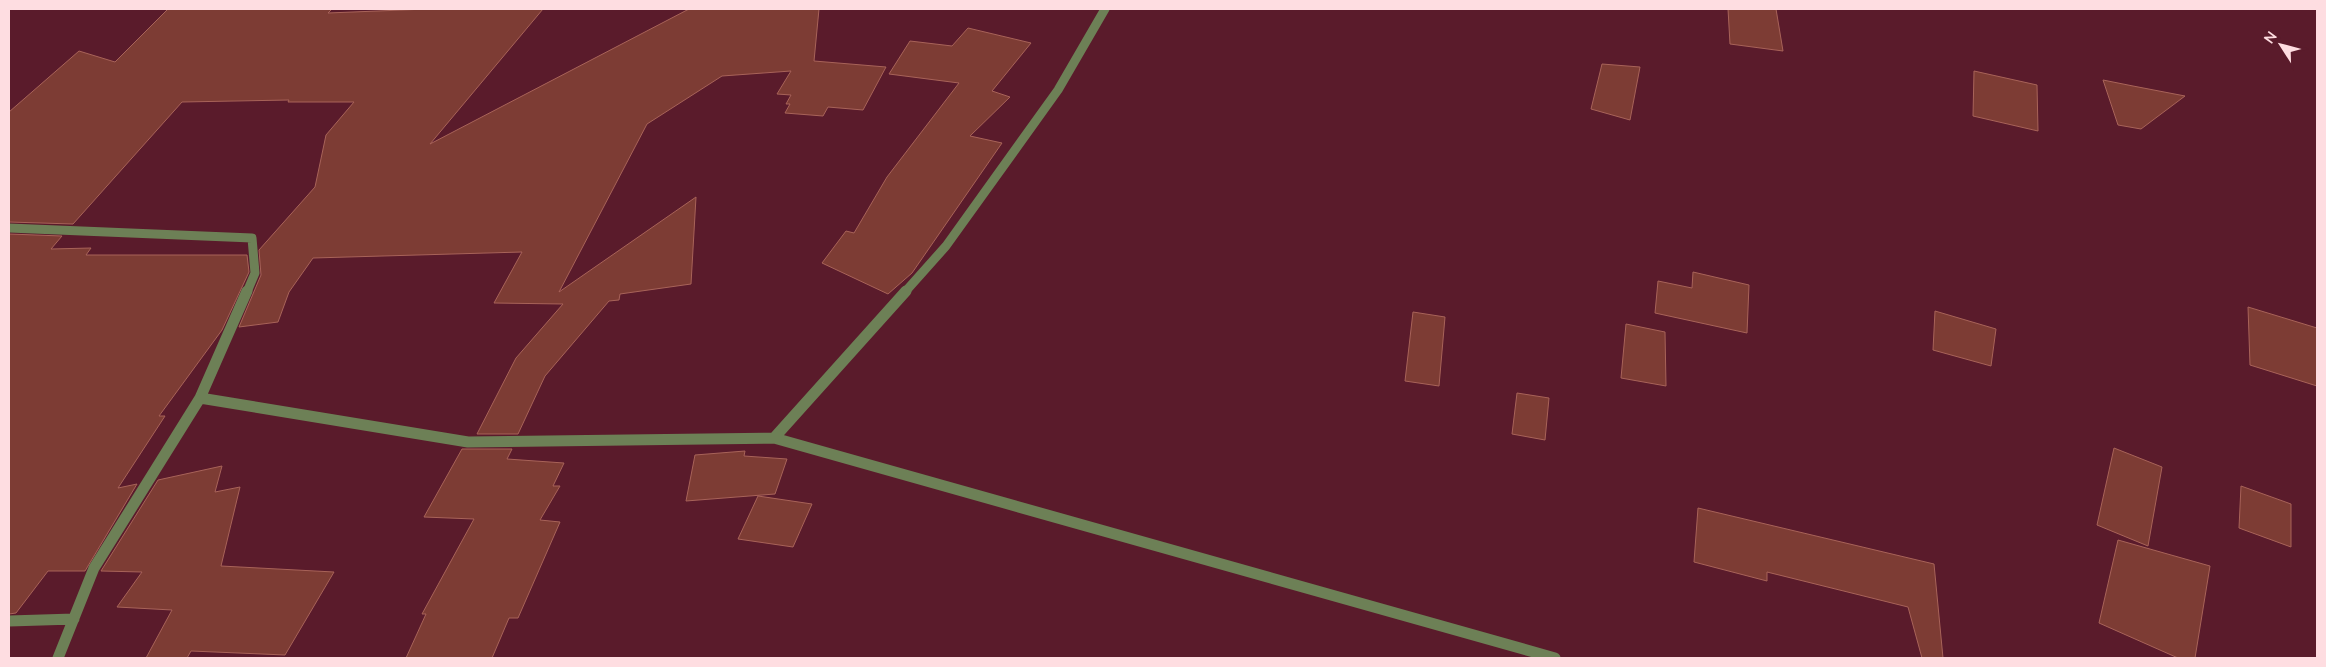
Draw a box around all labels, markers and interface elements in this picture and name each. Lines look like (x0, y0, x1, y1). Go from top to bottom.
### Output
north arrow (2256, 20, 2306, 70)
text: N (2260, 28, 2280, 46)

